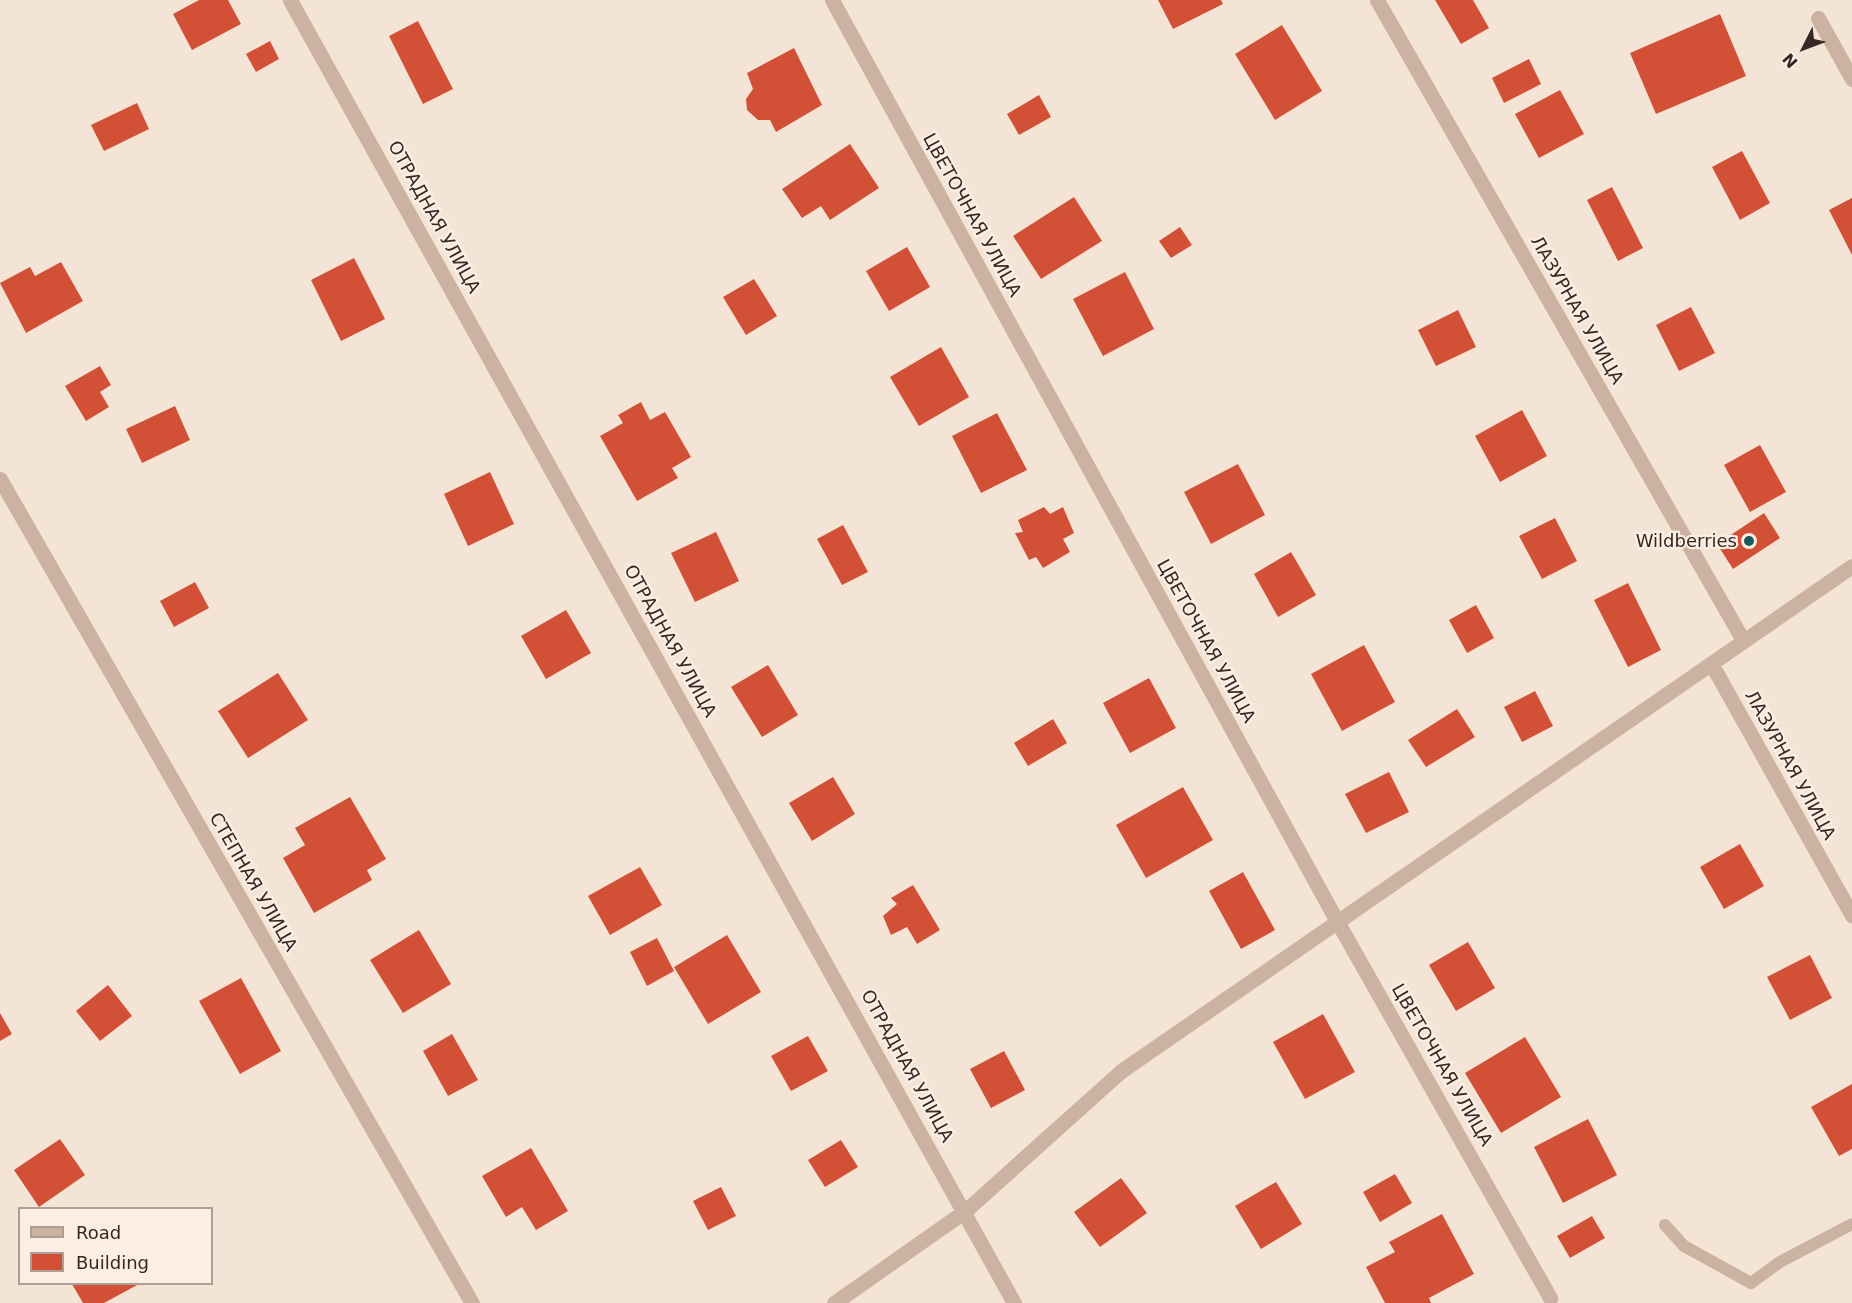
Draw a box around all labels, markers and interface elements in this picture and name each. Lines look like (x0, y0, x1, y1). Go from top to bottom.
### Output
north arrow (1774, 18, 1834, 78)
text: N (1779, 49, 1802, 72)
street label: ЦВЕТОЧНАЯ УЛИЦА (918, 130, 1026, 300)
street label: ОТРАДНАЯ УЛИЦА (383, 137, 485, 297)
street label: ЛАЗУРНАЯ УЛИЦА (1526, 232, 1628, 388)
place label: Wildberries (1636, 530, 1737, 552)
marker: Wildberries (1742, 534, 1756, 548)
street label: ЦВЕТОЧНАЯ УЛИЦА (1152, 556, 1260, 726)
street label: ОТРАДНАЯ УЛИЦА (619, 561, 721, 721)
street label: ЛАЗУРНАЯ УЛИЦА (1740, 686, 1840, 844)
street label: СТЕПНАЯ УЛИЦА (204, 809, 302, 955)
street label: ЦВЕТОЧНАЯ УЛИЦА (1387, 980, 1497, 1150)
street label: ОТРАДНАЯ УЛИЦА (856, 986, 958, 1146)
legend (18, 1207, 213, 1285)
text: Road (76, 1222, 121, 1243)
text: Building (76, 1252, 149, 1273)

